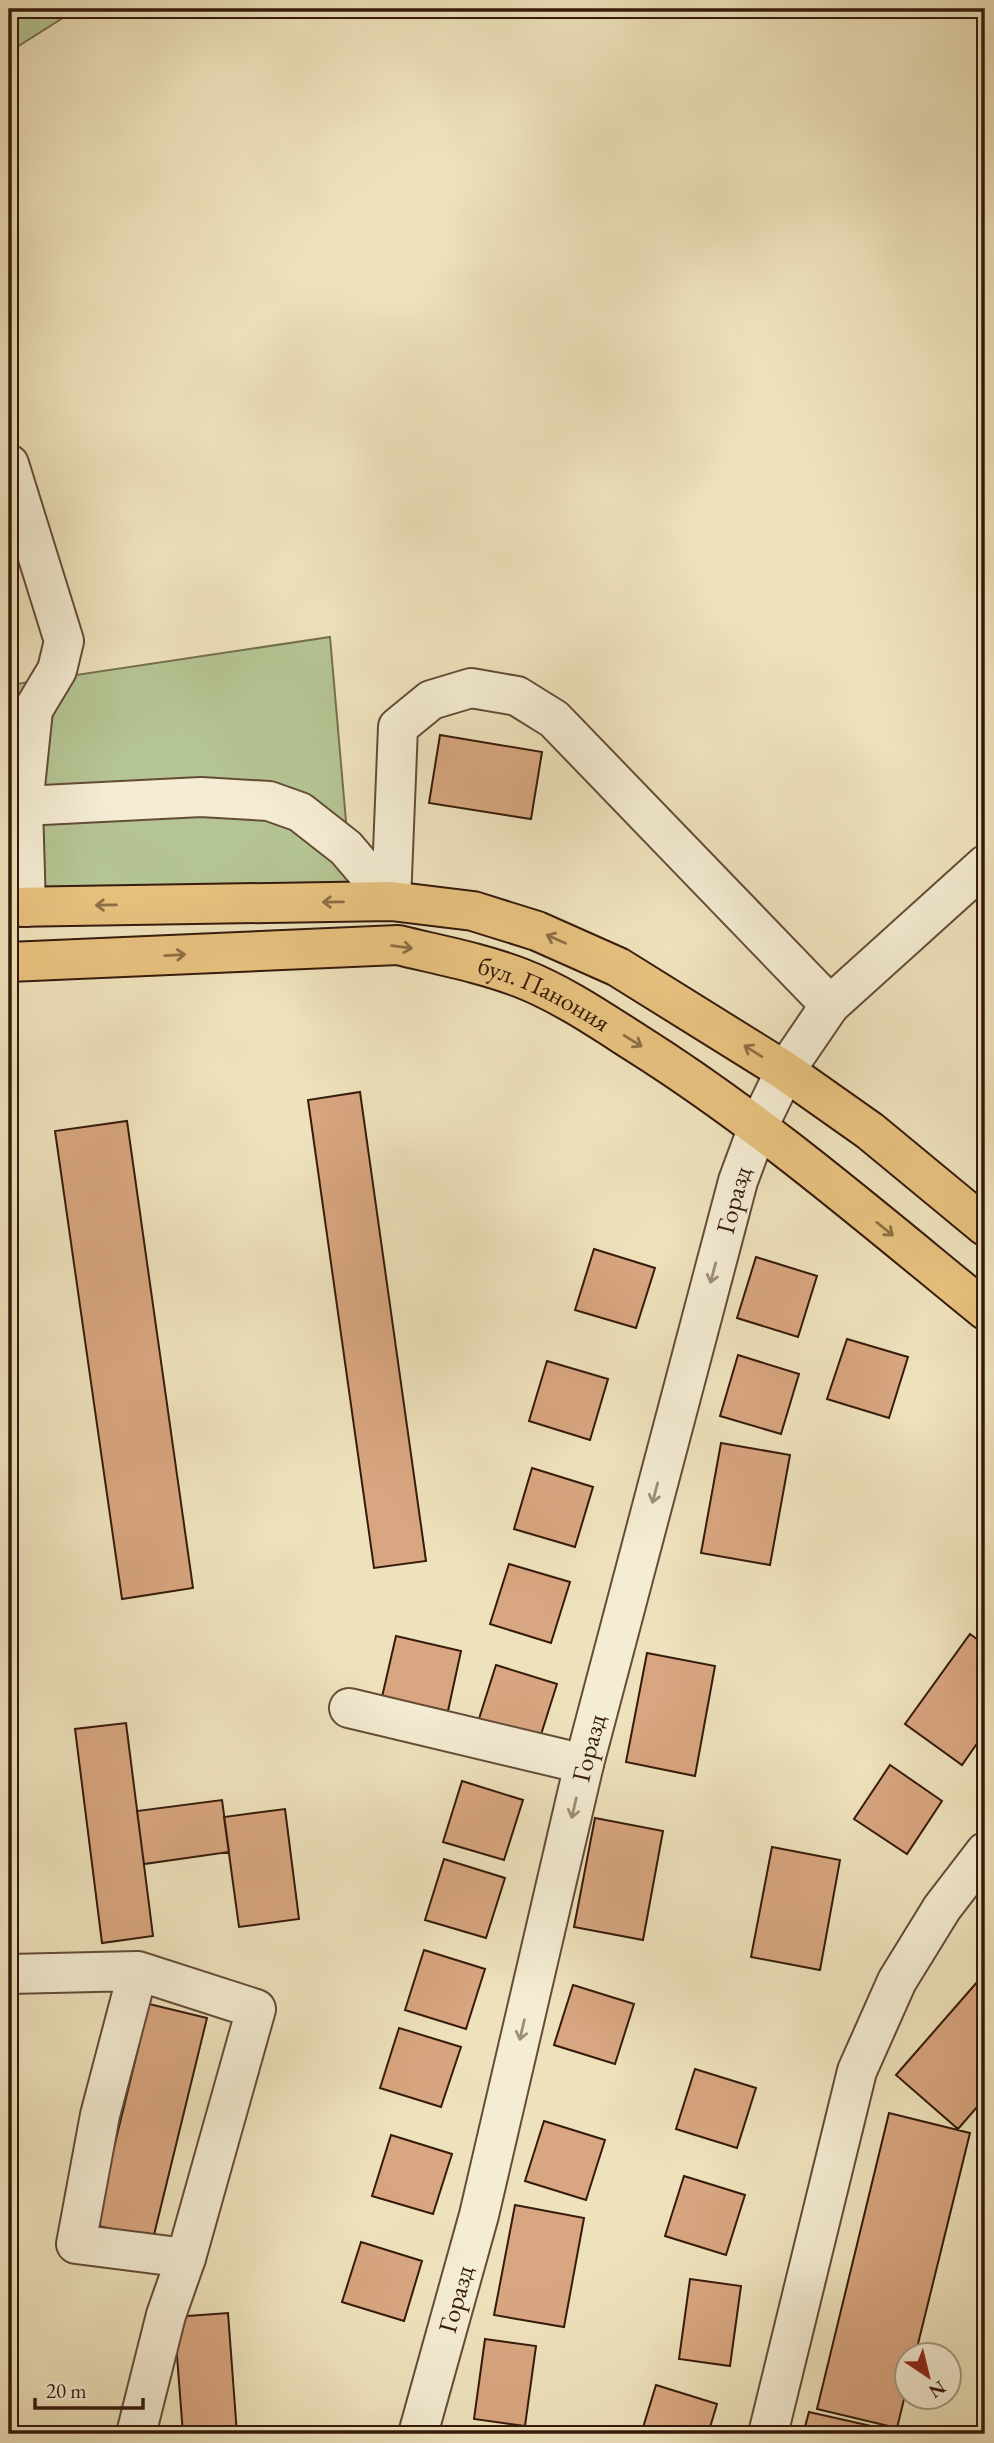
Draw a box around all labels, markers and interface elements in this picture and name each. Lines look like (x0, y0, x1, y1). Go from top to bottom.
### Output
one-way arrow (322, 895, 345, 909)
one-way arrow (95, 898, 118, 912)
one-way arrow (545, 932, 567, 945)
one-way arrow (390, 941, 413, 954)
one-way arrow (163, 948, 186, 961)
street label: бул. Панония (474, 948, 617, 1039)
one-way arrow (623, 1034, 643, 1048)
one-way arrow (744, 1043, 764, 1057)
street label: Горазд (708, 1161, 759, 1237)
one-way arrow (876, 1221, 894, 1237)
one-way arrow (706, 1261, 719, 1284)
one-way arrow (648, 1481, 661, 1504)
street label: Горазд (563, 1710, 613, 1785)
one-way arrow (566, 1796, 580, 1819)
one-way arrow (515, 2018, 528, 2041)
street label: Горазд (430, 2261, 481, 2337)
north arrow (892, 2342, 962, 2412)
scale bar (35, 2366, 144, 2410)
text: N (923, 2375, 951, 2405)
text: 20 m (46, 2377, 87, 2404)

